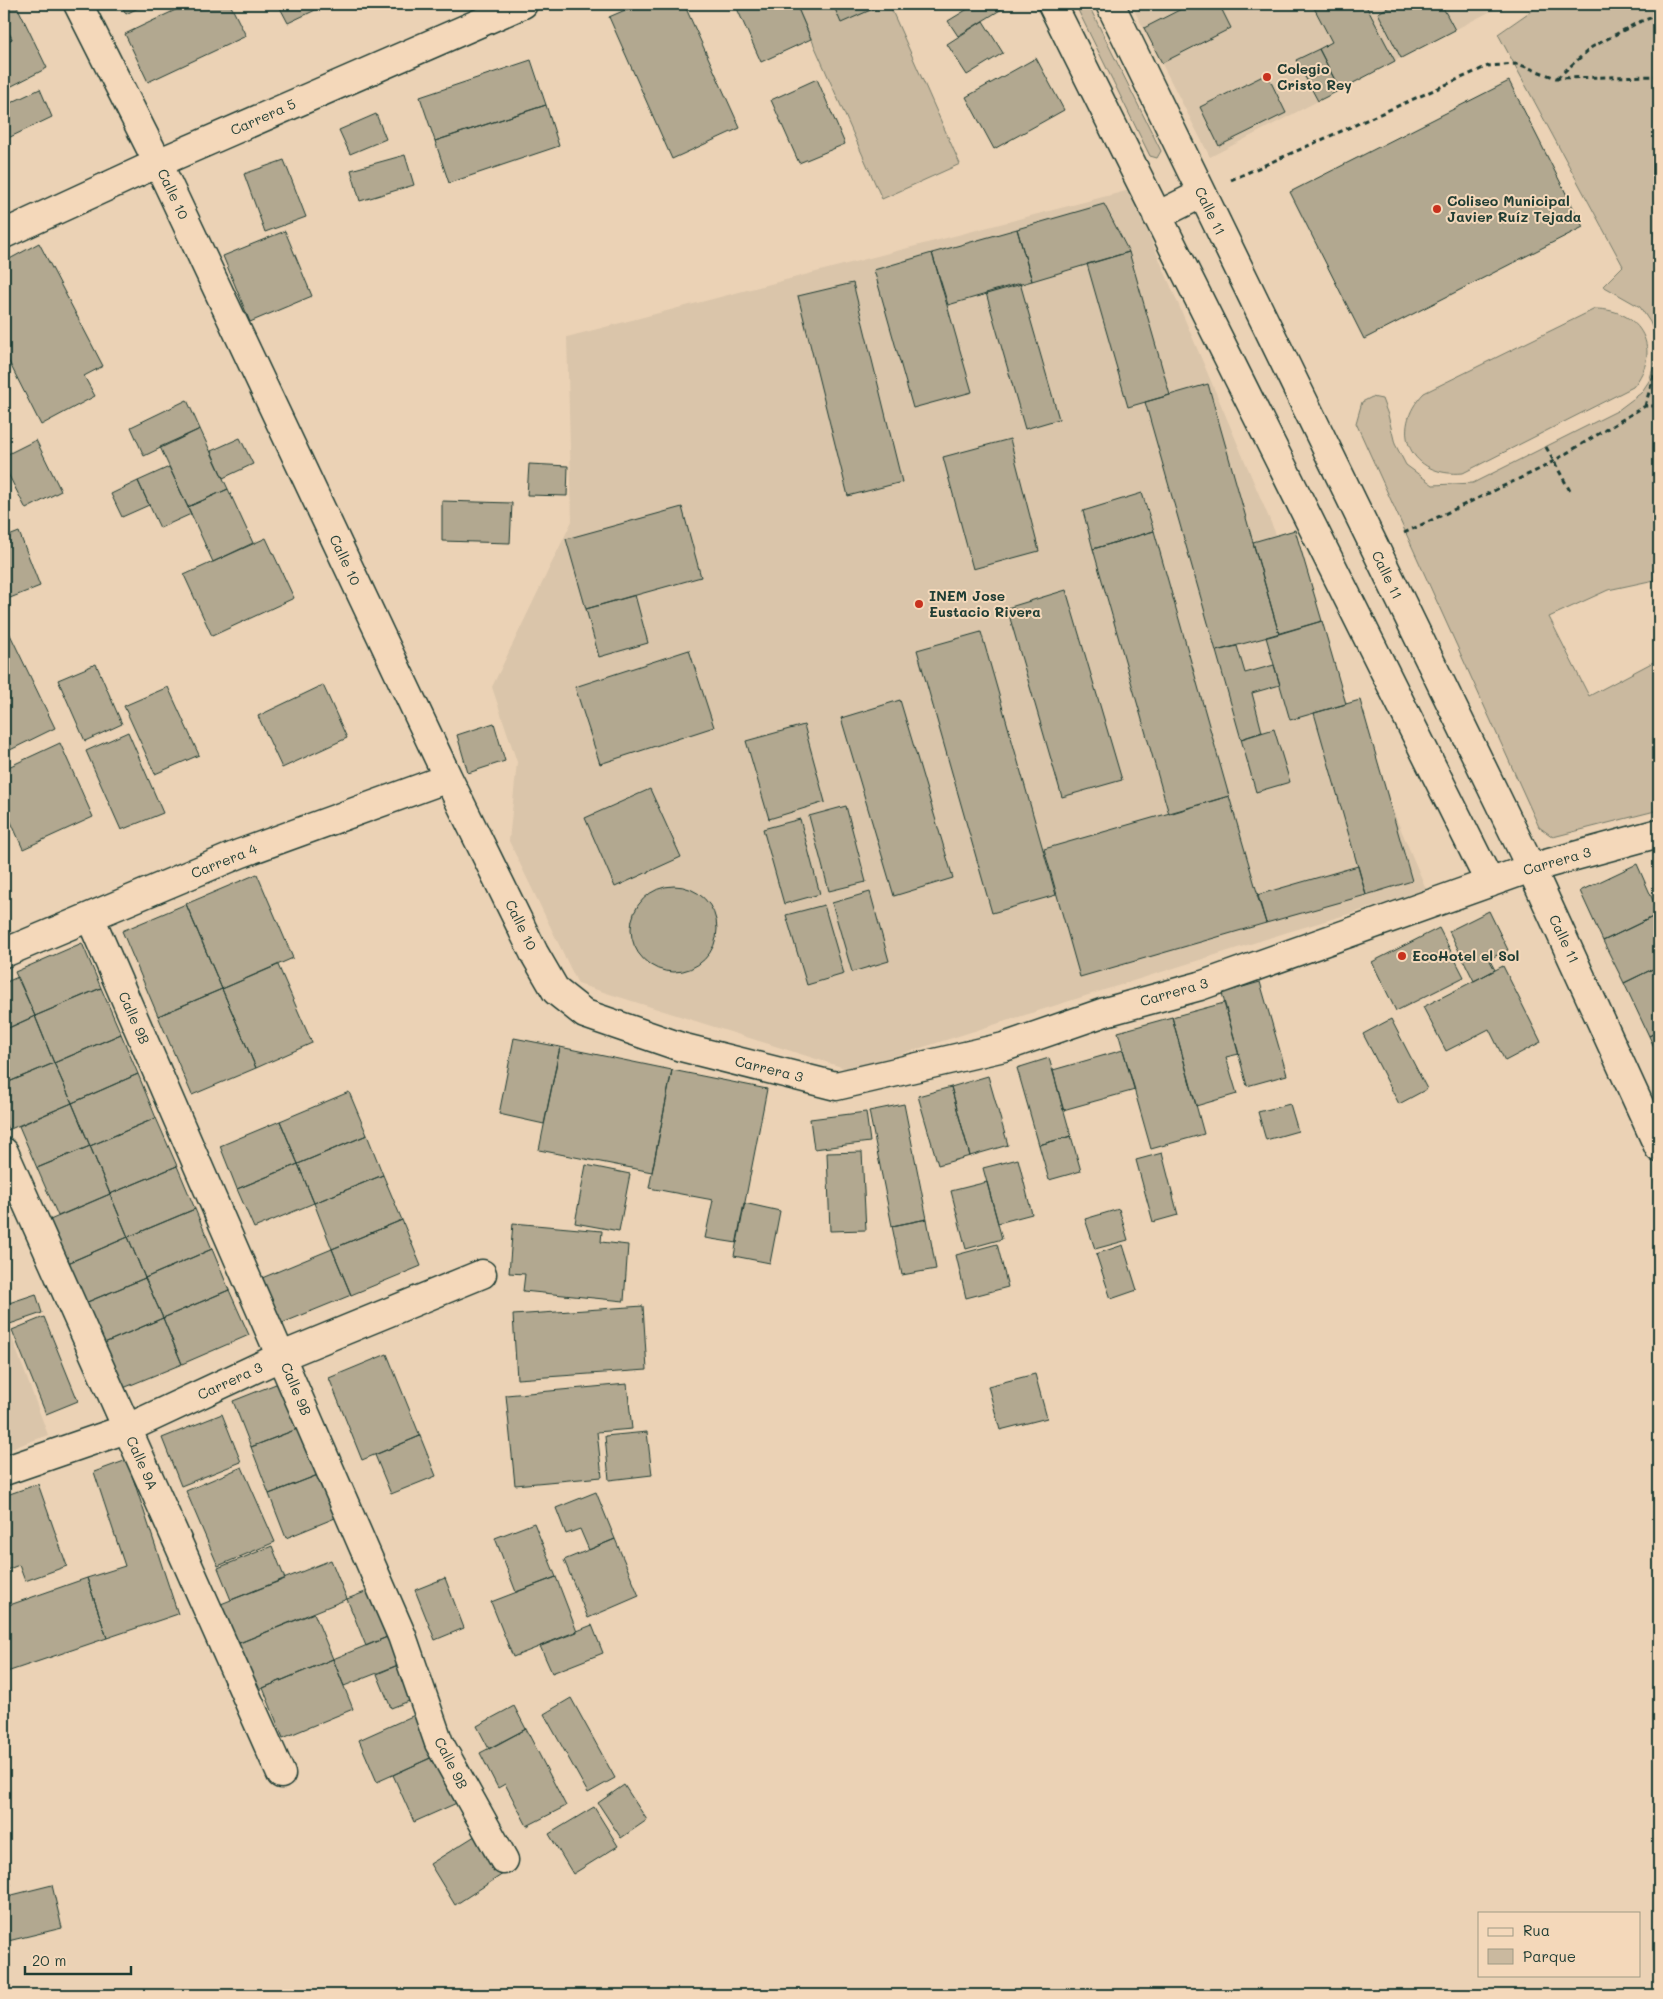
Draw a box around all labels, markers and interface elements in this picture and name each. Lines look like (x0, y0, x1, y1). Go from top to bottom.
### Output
place label: Colegio Cristo Rey (1277, 59, 1352, 94)
marker: Colegio Cristo Rey (1261, 71, 1273, 83)
street label: Carrera 5 (227, 94, 299, 139)
street label: Calle 10 (153, 165, 194, 223)
street label: Calle 11 (1191, 184, 1230, 238)
place label: Coliseo Municipal Javier Ruíz Tejada (1447, 191, 1582, 226)
marker: Coliseo Municipal Javier Ruíz Tejada (1431, 203, 1443, 215)
street label: Calle 10 (325, 531, 366, 589)
street label: Calle 11 (1368, 548, 1407, 602)
place label: INEM Jose Eustacio Rivera (929, 586, 1041, 621)
marker: INEM Jose Eustacio Rivera (913, 598, 925, 610)
street label: Carrera 4 (188, 838, 260, 882)
street label: Carrera 3 (1521, 842, 1593, 879)
street label: Calle 10 (501, 896, 542, 953)
street label: Calle 11 (1545, 911, 1584, 966)
place label: EcoHotel el Sol (1412, 946, 1519, 965)
marker: EcoHotel el Sol (1396, 950, 1408, 962)
street label: Carrera 3 (1138, 973, 1210, 1010)
street label: Calle 9B (114, 988, 154, 1047)
street label: Carrera 3 (733, 1051, 805, 1086)
street label: Carrera 3 (194, 1357, 265, 1404)
street label: Calle 9B (277, 1359, 316, 1418)
street label: Calle 9A (122, 1433, 163, 1493)
street label: Calle 9B (430, 1734, 473, 1792)
legend (1478, 1912, 1640, 1976)
text: Rua (1523, 1920, 1550, 1940)
scale bar (25, 1944, 131, 1976)
text: Parque (1523, 1946, 1576, 1966)
text: 20 m (32, 1950, 66, 1970)

